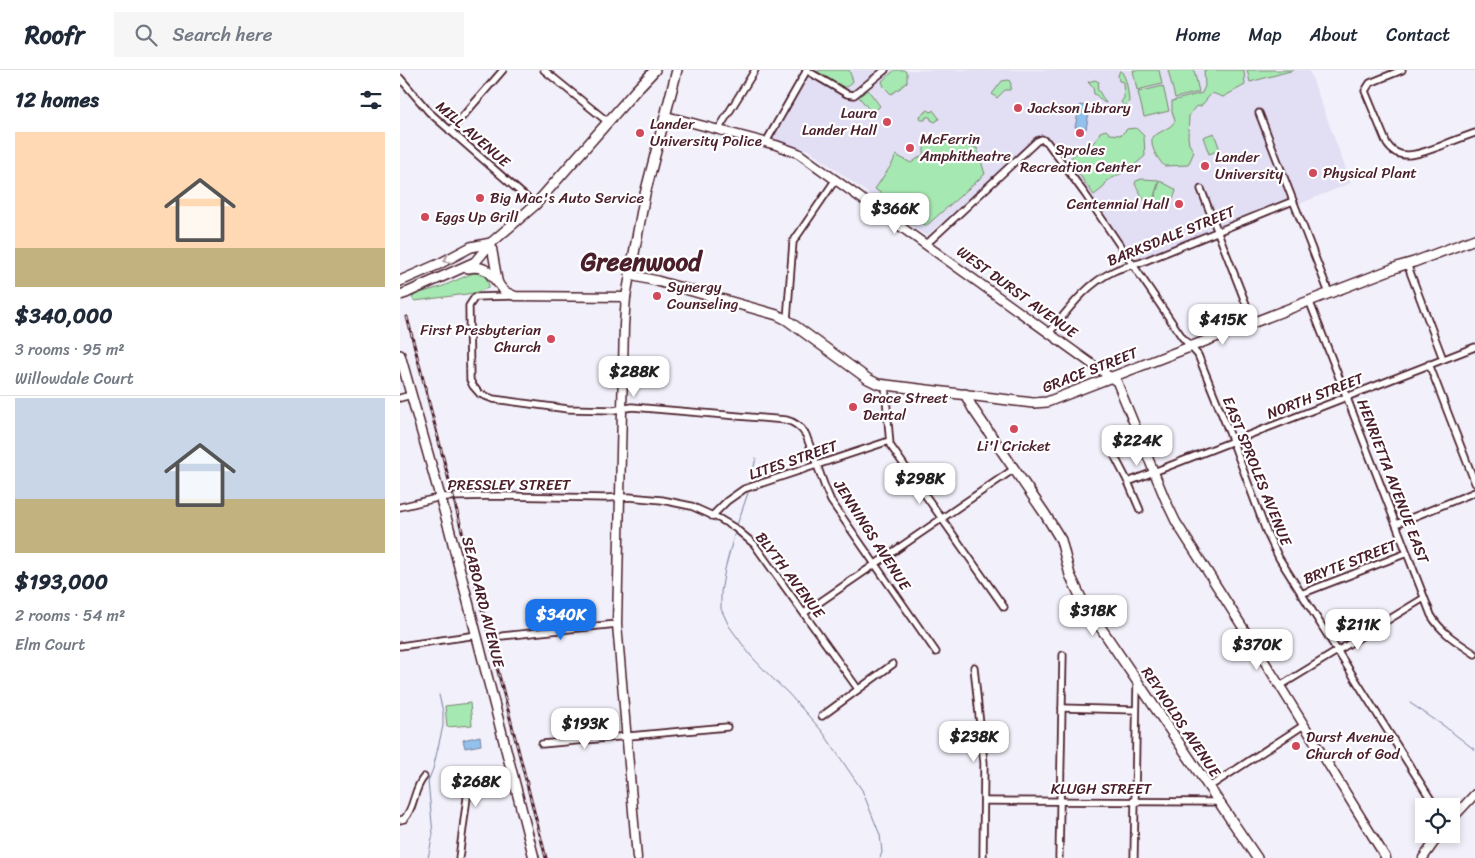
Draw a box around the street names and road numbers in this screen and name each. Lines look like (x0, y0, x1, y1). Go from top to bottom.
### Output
street label: MILL AVENUE (430, 94, 517, 175)
street label: BARKSDALE STREET (1103, 198, 1240, 274)
street label: WEST DURST AVENUE (951, 239, 1084, 346)
street label: GRACE STREET (1038, 339, 1143, 400)
street label: NORTH STREET (1263, 365, 1368, 426)
street label: EAST SPROLES AVENUE (1215, 392, 1300, 551)
street label: HENRIETTA AVENUE EAST (1350, 395, 1437, 568)
street label: LITES STREET (745, 432, 842, 487)
street label: PRESSLEY STREET (448, 472, 572, 498)
street label: JENNINGS AVENUE (826, 474, 918, 597)
street label: BLYTH AVENUE (749, 526, 832, 625)
street label: BRYTE STREET (1300, 532, 1401, 592)
street label: SEABOARD AVENUE (454, 534, 512, 672)
street label: REYNOLDS AVENUE (1134, 661, 1229, 784)
street label: KLUGH STREET (1051, 776, 1152, 802)

